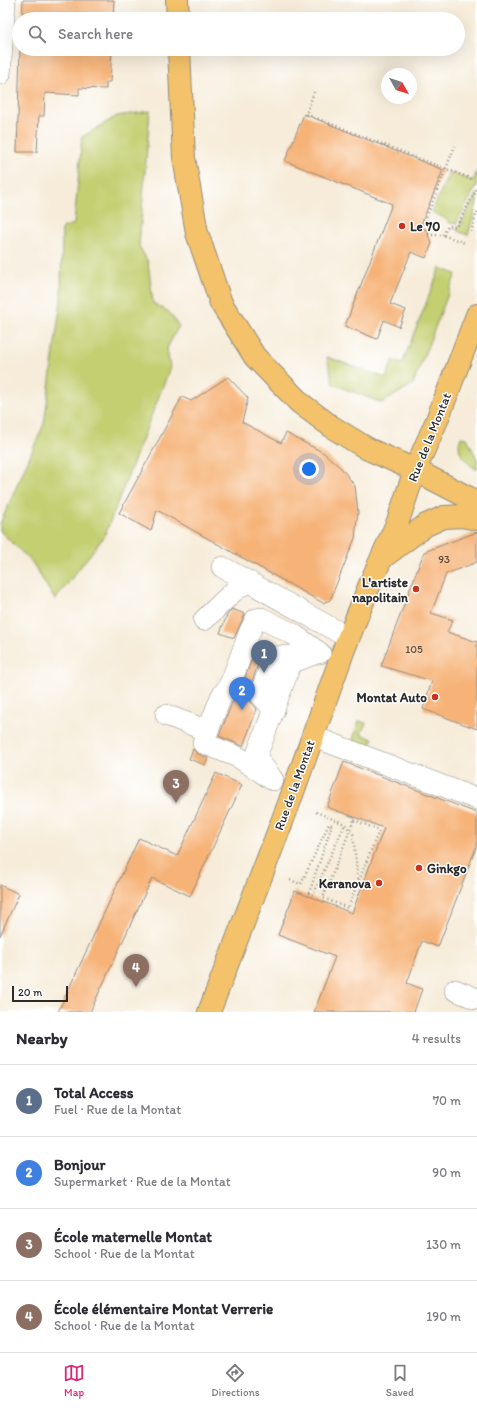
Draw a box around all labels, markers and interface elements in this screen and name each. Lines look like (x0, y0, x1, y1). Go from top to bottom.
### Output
search box (12, 12, 465, 56)
icon: search (26, 23, 48, 45)
text: Search here (58, 25, 133, 43)
north arrow (381, 68, 417, 104)
place label: Le 70 (410, 219, 440, 234)
marker: Le 70 (397, 221, 407, 231)
street label: Rue de la Montat (405, 390, 454, 484)
your location (299, 459, 319, 479)
house number: 93 (438, 553, 450, 566)
place label: L'artiste napolitain (351, 575, 409, 606)
marker: L'artiste napolitain (411, 584, 421, 594)
pin: 1 (251, 640, 277, 673)
house number: 105 (405, 643, 423, 656)
pin: 2 (229, 677, 255, 710)
place label: Montat Auto (357, 690, 427, 705)
marker: Montat Auto (430, 692, 440, 702)
street label: Rue de la Montat (271, 738, 318, 832)
pin: 3 (163, 770, 189, 803)
place label: Ginkgo (427, 861, 467, 877)
marker: Ginkgo (414, 863, 424, 873)
place label: Keranova (319, 876, 371, 891)
marker: Keranova (374, 878, 384, 888)
pin: 4 (123, 954, 149, 987)
scale bar (12, 984, 68, 1003)
text: 20 m (18, 986, 42, 999)
text: Nearby (16, 1028, 68, 1048)
text: 4 results (412, 1031, 461, 1046)
text: Total Access (54, 1084, 134, 1102)
text: 1 (26, 1093, 32, 1108)
text: 70 m (433, 1093, 461, 1108)
text: Fuel · Rue de la Montat (54, 1102, 181, 1117)
text: Bonjour (54, 1156, 105, 1174)
text: 2 (26, 1165, 32, 1180)
text: 90 m (432, 1165, 461, 1180)
text: Supermarket · Rue de la Montat (54, 1174, 231, 1189)
text: École maternelle Montat (54, 1228, 212, 1246)
text: 3 (25, 1237, 33, 1252)
text: 130 m (426, 1237, 461, 1252)
text: School · Rue de la Montat (54, 1246, 195, 1261)
text: École élémentaire Montat Verrerie (54, 1300, 273, 1318)
text: 4 (25, 1309, 33, 1324)
text: 190 m (426, 1309, 461, 1324)
text: School · Rue de la Montat (54, 1318, 195, 1333)
tab: Map (63, 1362, 85, 1399)
tab: Directions (211, 1362, 260, 1399)
tab: Saved (386, 1362, 414, 1399)

